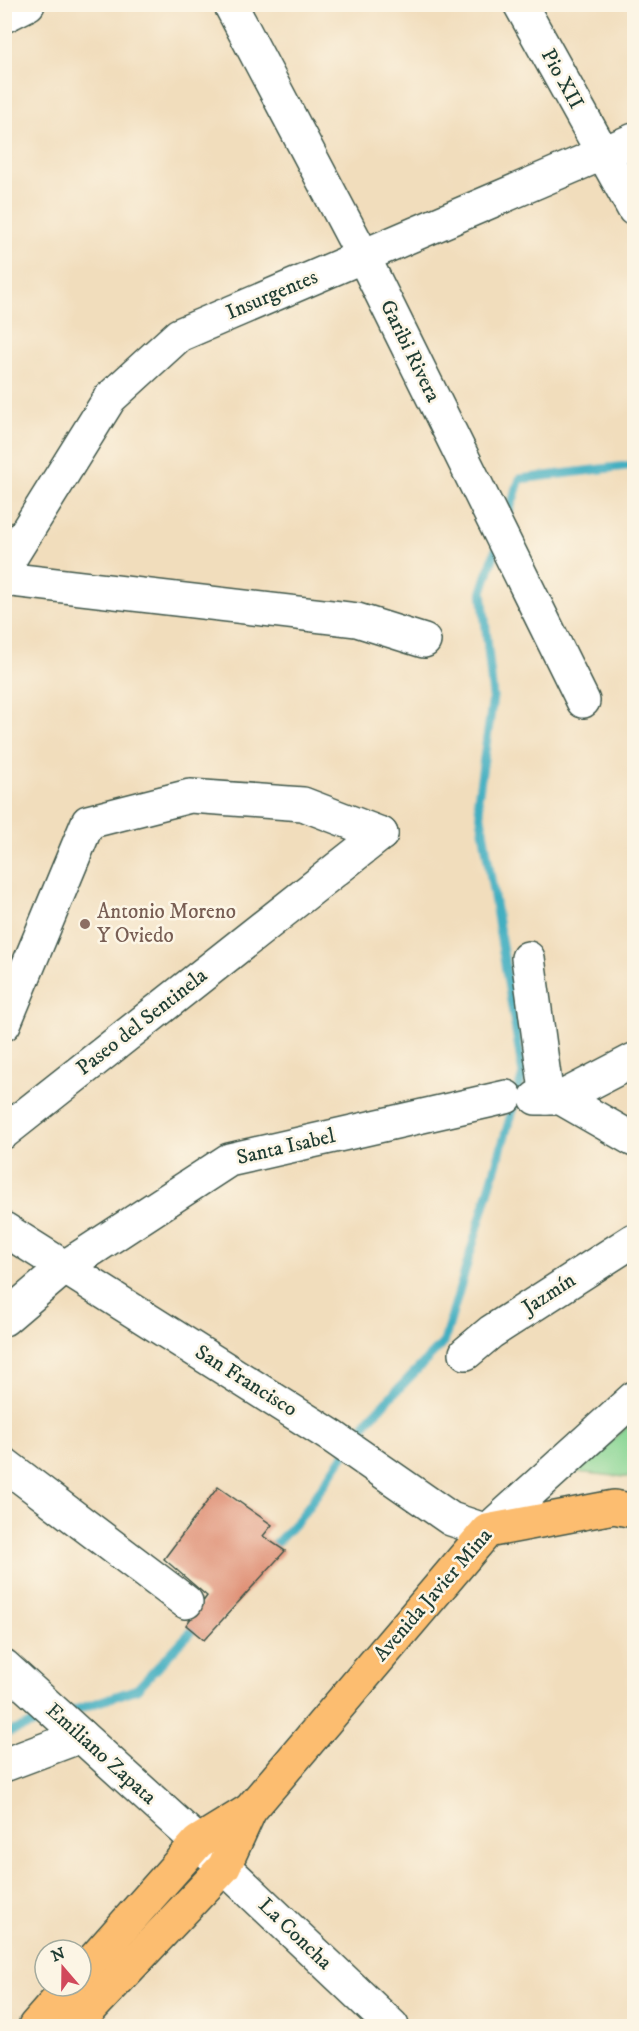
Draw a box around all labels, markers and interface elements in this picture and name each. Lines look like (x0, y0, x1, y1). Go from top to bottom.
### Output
street label: Pio XII (535, 44, 589, 114)
street label: Insurgentes (222, 264, 322, 326)
street label: Garibi Rivera (374, 296, 446, 406)
place label: Antonio Moreno Y Oviedo (97, 899, 236, 949)
marker: Antonio Moreno Y Oviedo (78, 917, 92, 931)
street label: Paseo del Sentinela (71, 963, 213, 1081)
street label: Santa Isabel (234, 1123, 338, 1171)
street label: Jazmín (516, 1267, 580, 1322)
street label: San Francisco (190, 1339, 302, 1423)
street label: Avenida Javier Mina (368, 1523, 498, 1667)
street label: Emiliano Zapata (40, 1698, 162, 1811)
street label: La Concha (253, 1892, 337, 1976)
north arrow (33, 1938, 93, 1998)
text: N (49, 1943, 68, 1966)

